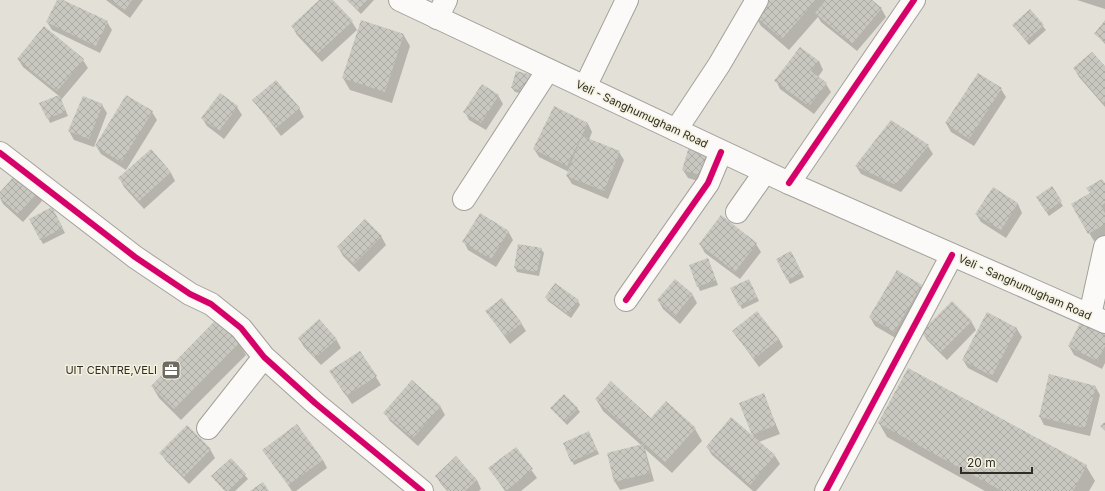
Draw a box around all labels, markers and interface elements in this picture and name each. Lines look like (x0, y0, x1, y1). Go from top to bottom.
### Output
street label: Veli - Sanghumugham Road (574, 77, 710, 151)
street label: Veli - Sanghumugham Road (956, 251, 1094, 323)
office icon: UIT CENTRE,VELI (160, 359, 182, 381)
place label: UIT CENTRE,VELI (65, 363, 157, 377)
scale bar (961, 449, 1032, 475)
text: 20 m (967, 455, 996, 470)

